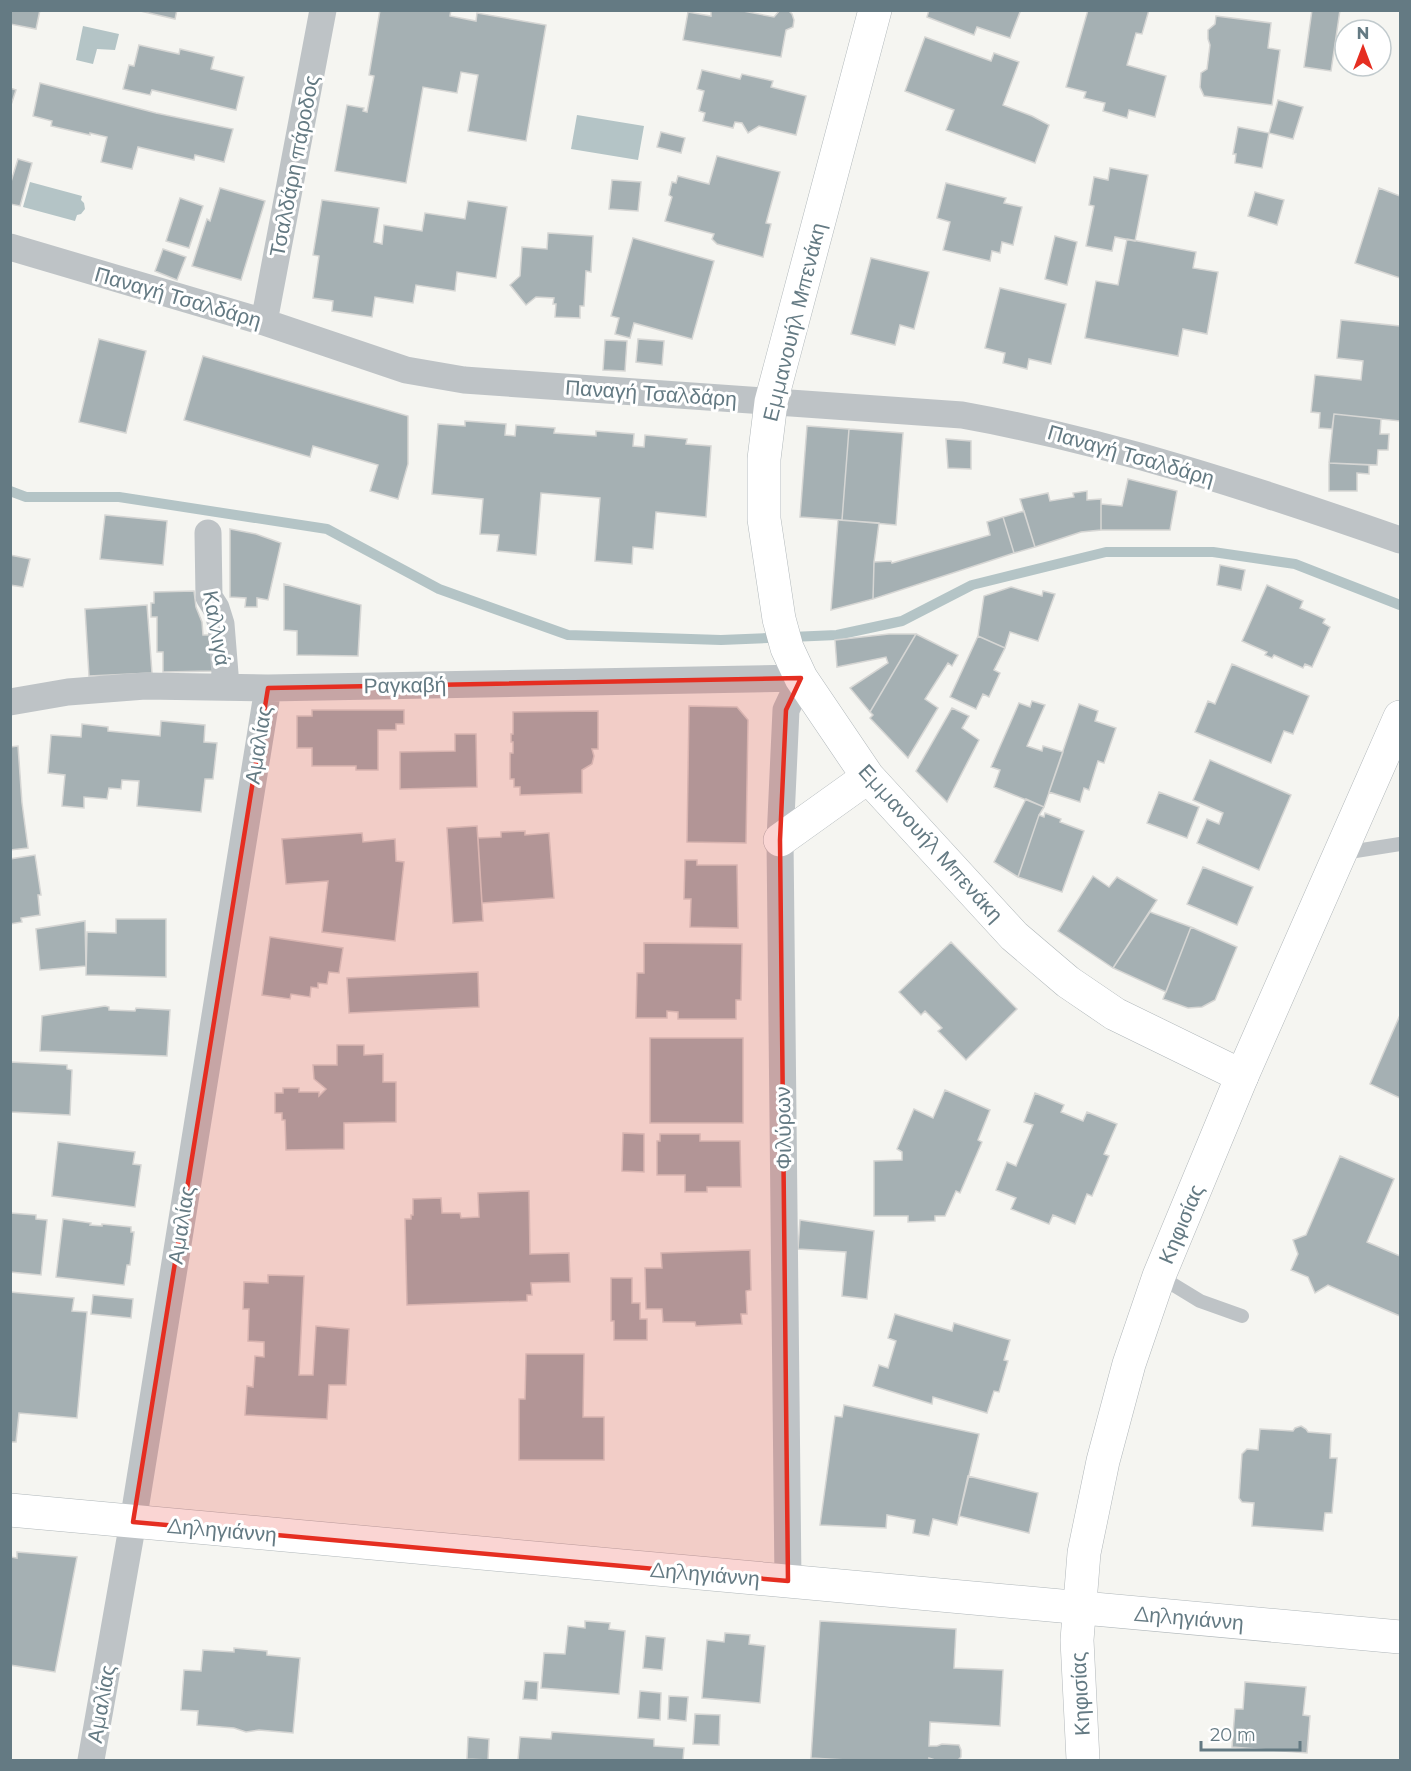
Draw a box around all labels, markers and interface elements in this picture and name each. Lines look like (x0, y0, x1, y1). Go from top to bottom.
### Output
north arrow (1333, 18, 1393, 78)
text: N (1357, 24, 1369, 43)
street label: Τσαλδάρη πάροδος (264, 73, 324, 259)
street label: Εμμανουήλ Μπενάκη (757, 220, 831, 424)
street label: Παναγή Τσαλδάρη (92, 261, 264, 333)
street label: Παναγή Τσαλδάρη (564, 375, 738, 411)
street label: Παναγή Τσαλδάρη (1045, 419, 1217, 491)
street label: Καλλιγά (198, 588, 236, 668)
street label: Ραγκαβή (363, 672, 447, 698)
street label: Αμαλίας (239, 704, 277, 786)
street label: Εμμανουήλ Μπενάκη (854, 759, 1008, 927)
street label: Φιλύρων (770, 1086, 796, 1170)
street label: Κηφισίας (1153, 1181, 1209, 1267)
street label: Αμαλίας (162, 1184, 200, 1266)
street label: Δηληγιάννη (166, 1513, 278, 1547)
street label: Δηληγιάννη (649, 1557, 761, 1591)
street label: Δηληγιάννη (1133, 1601, 1245, 1635)
street label: Κηφισίας (1065, 1651, 1095, 1737)
street label: Αμαλίας (82, 1663, 120, 1745)
scale bar (1201, 1714, 1300, 1752)
text: 20 m (1210, 1724, 1256, 1746)

